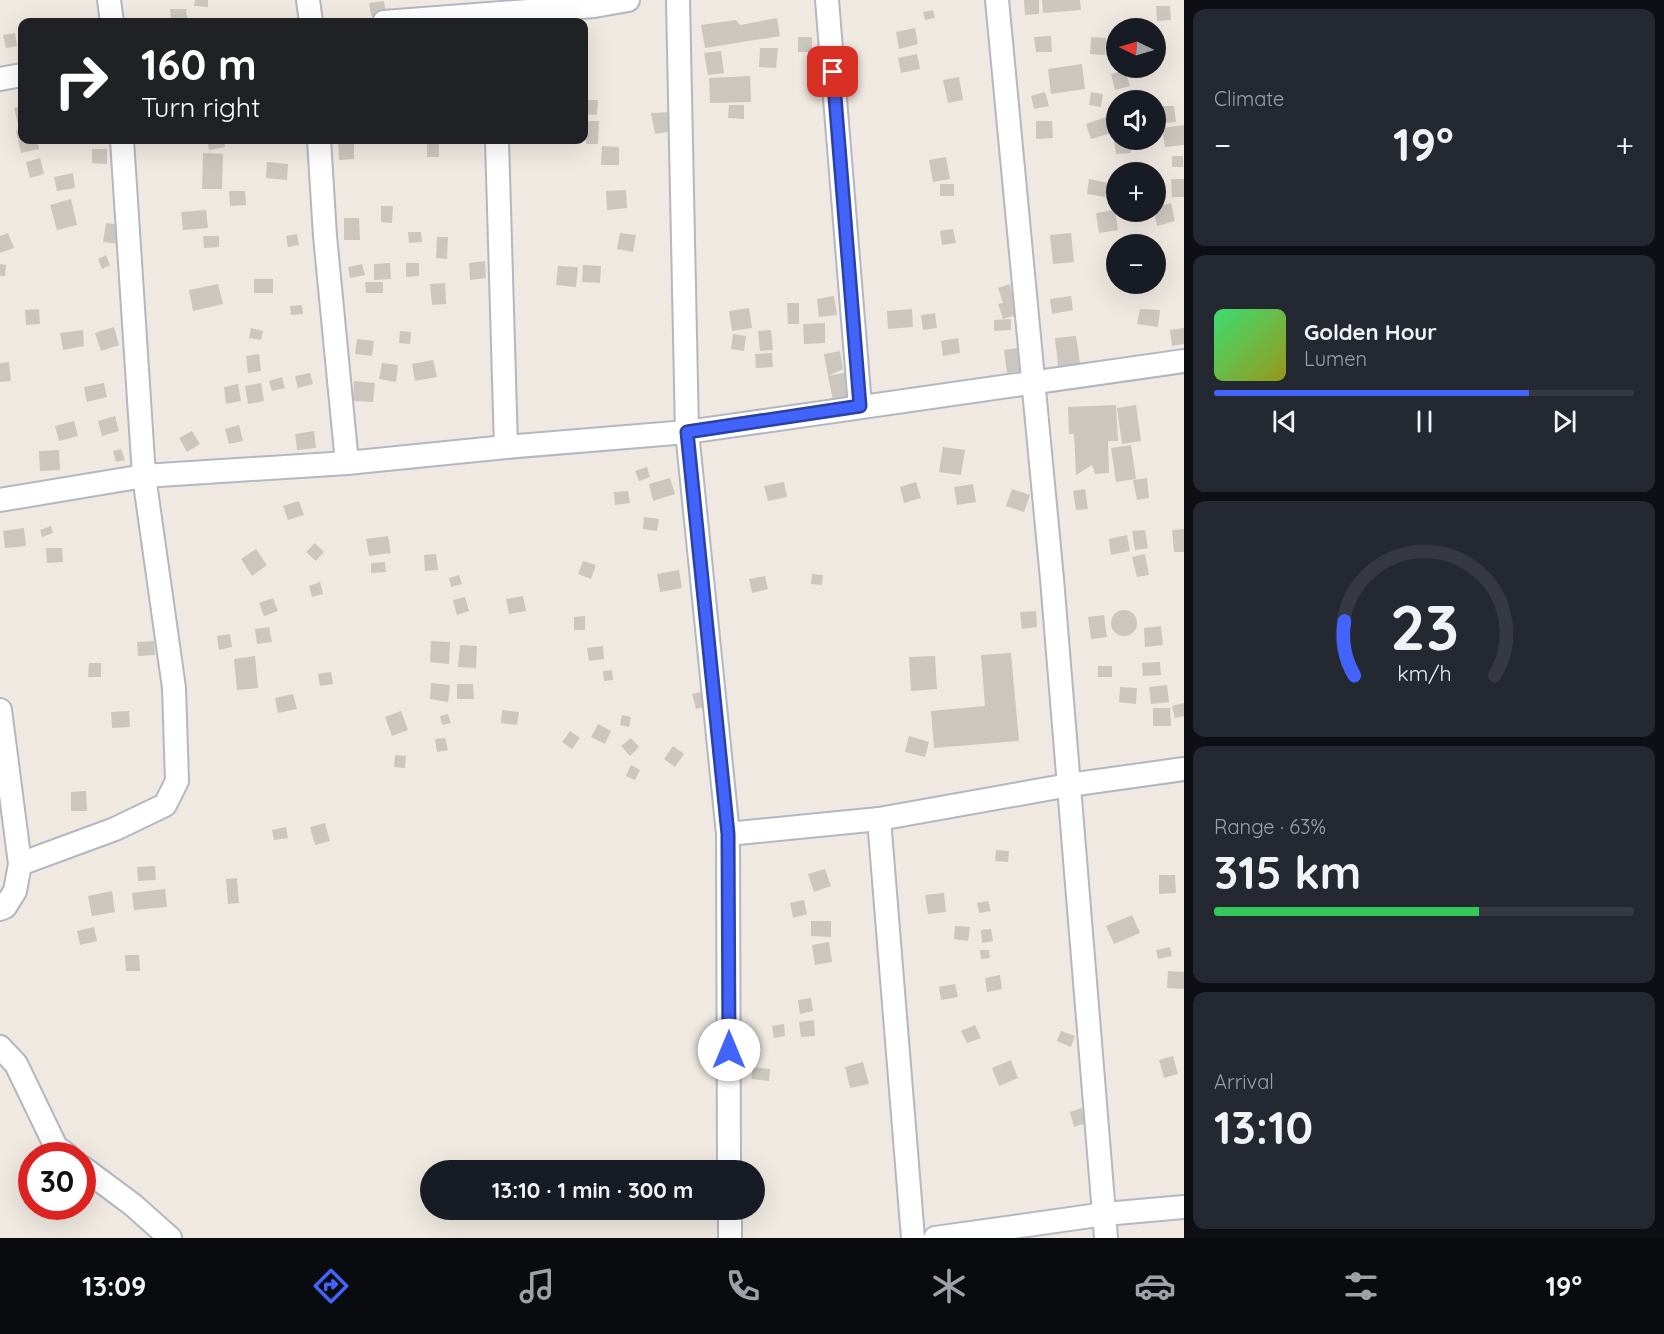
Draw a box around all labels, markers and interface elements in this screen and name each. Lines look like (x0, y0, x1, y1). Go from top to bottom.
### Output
north arrow (1106, 18, 1166, 78)
map controls (1106, 18, 1166, 294)
text: 160 m (141, 38, 257, 91)
icon: right (42, 42, 120, 120)
pin (807, 46, 858, 97)
icon: arrive (816, 55, 849, 88)
text: Climate (1214, 86, 1284, 111)
text: Turn right (141, 90, 260, 124)
button: sound (1106, 90, 1166, 150)
text: 19° (1393, 116, 1454, 172)
text: − (1214, 124, 1231, 165)
text: + (1615, 124, 1634, 165)
button: + (1106, 162, 1166, 222)
button: − (1106, 234, 1166, 294)
text: Golden Hour (1304, 318, 1437, 346)
text: Lumen (1304, 346, 1367, 371)
icon: previous (1268, 405, 1301, 438)
icon: pause (1408, 405, 1441, 438)
icon: next (1548, 405, 1581, 438)
text: 23 (1389, 588, 1459, 666)
text: km/h (1397, 660, 1451, 686)
text: Range · 63% (1214, 814, 1326, 839)
text: 315 km (1214, 844, 1361, 900)
position arrow (697, 1018, 761, 1082)
text: Arrival (1214, 1069, 1274, 1094)
text: 13:10 (1214, 1099, 1313, 1155)
speed limit sign: 30 (18, 1142, 96, 1220)
text: 13:10 · 1 min · 300 m (492, 1176, 693, 1204)
icon: directions (310, 1265, 352, 1307)
icon: music (516, 1265, 558, 1307)
icon: phone (722, 1265, 764, 1307)
icon: climate (928, 1265, 970, 1307)
icon: car (1134, 1265, 1176, 1307)
icon: filters (1340, 1265, 1382, 1307)
text: 13:09 (82, 1269, 146, 1303)
text: 19° (1546, 1269, 1582, 1303)

